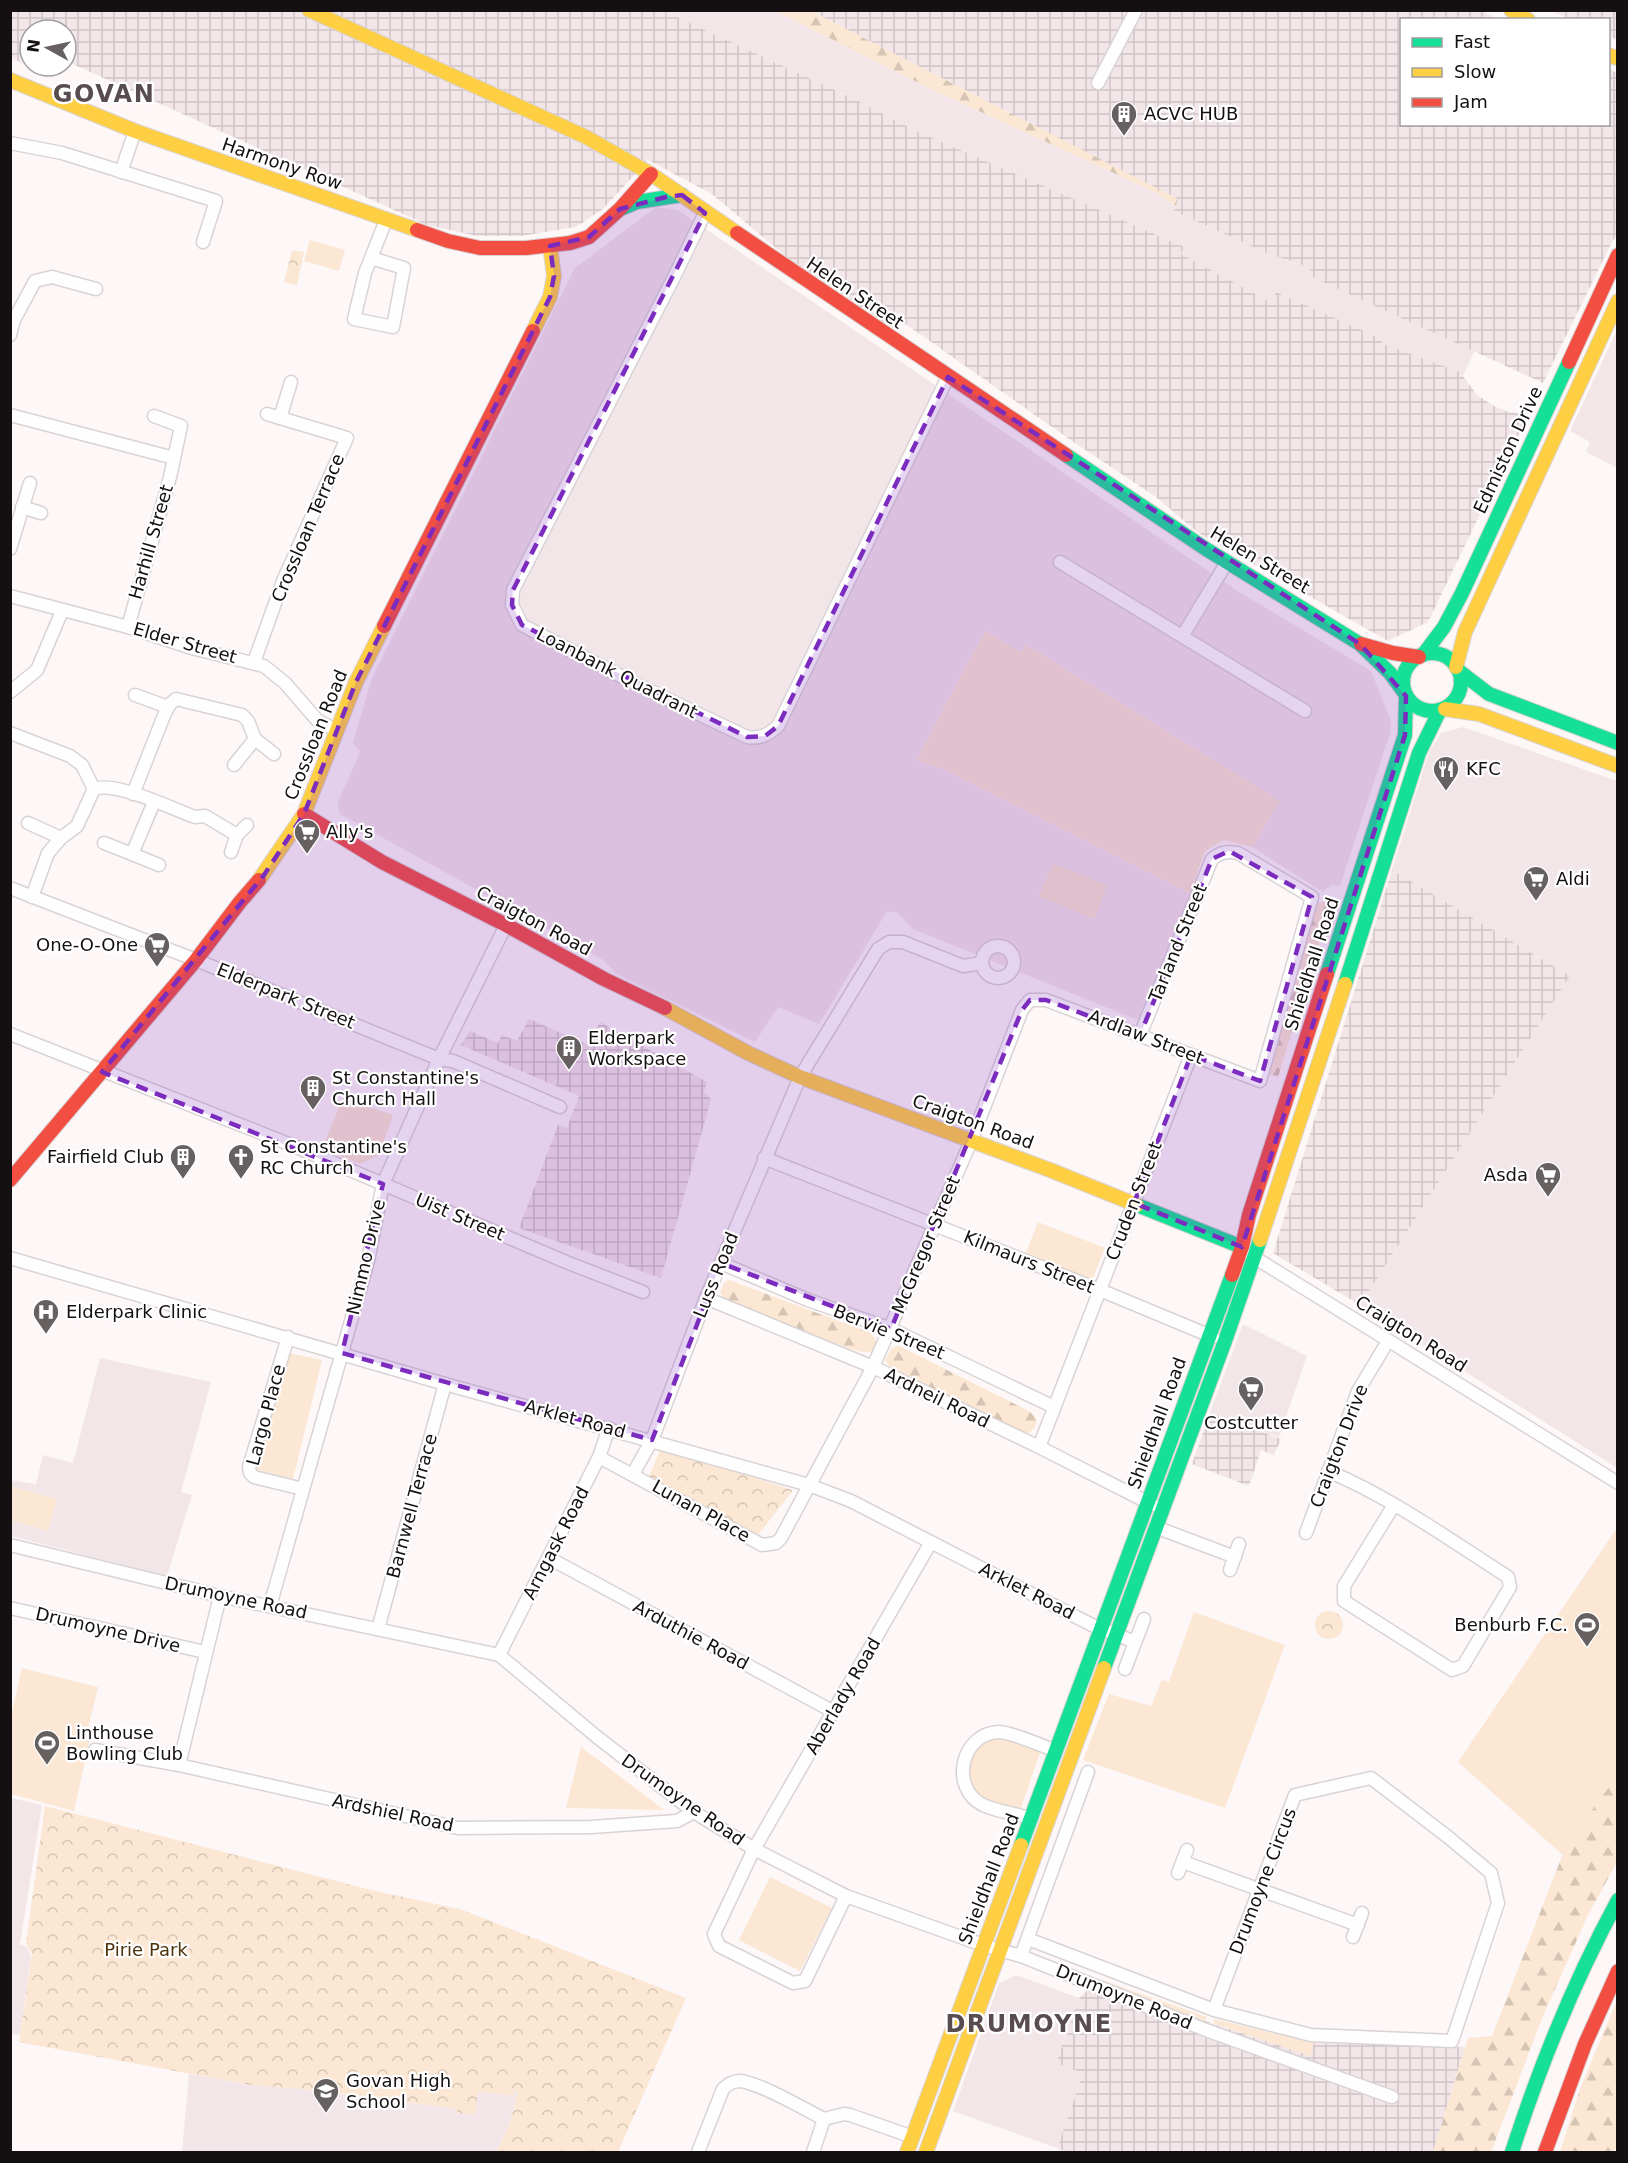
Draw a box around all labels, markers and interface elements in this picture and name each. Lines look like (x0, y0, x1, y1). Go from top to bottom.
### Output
north arrow (18, 18, 78, 78)
legend (1400, 18, 1610, 126)
text: Fast (1454, 31, 1490, 52)
text: N (23, 38, 44, 54)
text: Slow (1454, 61, 1496, 82)
district label: GOVAN (53, 80, 155, 108)
text: Jam (1453, 91, 1488, 112)
building icon: ACVC HUB (1109, 99, 1139, 137)
place label: ACVC HUB (1144, 103, 1238, 124)
street label: Harmony Row (219, 133, 345, 194)
street label: Helen Street (803, 252, 908, 333)
street label: Edmiston Drive (1469, 383, 1546, 517)
street label: Crossloan Terrace (267, 451, 348, 605)
street label: Harhill Street (124, 482, 177, 602)
street label: Helen Street (1207, 522, 1314, 598)
street label: Elder Street (131, 618, 239, 667)
street label: Loanbank Quadrant (533, 623, 701, 722)
street label: Crossloan Road (280, 667, 351, 803)
restaurant icon: KFC (1431, 754, 1461, 792)
place label: KFC (1466, 758, 1501, 779)
supermarket icon: Ally's (292, 817, 322, 855)
place label: Ally's (326, 821, 373, 842)
supermarket icon: Aldi (1521, 864, 1551, 902)
place label: Aldi (1556, 868, 1590, 889)
street label: Craigton Road (473, 881, 596, 960)
street label: Tarland Street (1144, 881, 1211, 1006)
street label: Shieldhall Road (1280, 895, 1343, 1033)
supermarket icon: One-O-One (142, 930, 172, 968)
place label: One-O-One (36, 934, 138, 955)
street label: Elderpark Street (214, 958, 358, 1033)
street label: Ardlaw Street (1085, 1005, 1207, 1068)
place label: Elderpark Workspace (588, 1027, 686, 1069)
building icon: Elderpark Workspace (554, 1033, 584, 1071)
place label: St Constantine's Church Hall (332, 1067, 479, 1109)
building icon: St Constantine's Church Hall (298, 1073, 328, 1111)
street label: Craigton Road (910, 1090, 1037, 1153)
place label: St Constantine's RC Church (260, 1136, 407, 1178)
street label: Cruden Street (1101, 1138, 1166, 1263)
building icon: Fairfield Club (168, 1142, 198, 1180)
church icon: St Constantine's RC Church (226, 1142, 256, 1180)
place label: Fairfield Club (47, 1146, 164, 1167)
supermarket icon: Asda (1533, 1160, 1563, 1198)
place label: Asda (1484, 1164, 1528, 1185)
street label: McGregor Street (887, 1173, 964, 1317)
street label: Uist Street (412, 1188, 508, 1245)
street label: Nimmo Drive (342, 1197, 389, 1317)
street label: Kilmaurs Street (961, 1226, 1098, 1297)
street label: Luss Road (689, 1229, 742, 1321)
street label: Craigton Road (1352, 1291, 1471, 1376)
hospital icon: Elderpark Clinic (31, 1297, 61, 1335)
street label: Bervie Street (831, 1300, 948, 1363)
place label: Elderpark Clinic (66, 1301, 207, 1322)
street label: Shieldhall Road (1123, 1354, 1190, 1492)
street label: Largo Place (242, 1362, 289, 1468)
street label: Ardneil Road (881, 1363, 993, 1432)
supermarket icon: Costcutter (1236, 1374, 1266, 1412)
street label: Craigton Drive (1305, 1381, 1372, 1511)
street label: Arklet Road (522, 1395, 628, 1442)
place label: Costcutter (1204, 1412, 1299, 1433)
street label: Barnwell Terrace (382, 1431, 441, 1580)
street label: Lunan Place (649, 1475, 754, 1546)
street label: Arngask Road (518, 1483, 593, 1603)
street label: Arklet Road (976, 1558, 1078, 1624)
street label: Drumoyne Road (163, 1572, 309, 1623)
street label: Arduthie Road (630, 1595, 753, 1674)
street label: Drumoyne Drive (34, 1603, 183, 1656)
sports icon: Benburb F.C. (1572, 1610, 1602, 1648)
place label: Benburb F.C. (1454, 1614, 1568, 1635)
street label: Aberlady Road (801, 1634, 884, 1758)
place label: Linthouse Bowling Club (66, 1722, 183, 1764)
sports icon: Linthouse Bowling Club (32, 1728, 62, 1766)
street label: Drumoyne Road (618, 1749, 749, 1850)
street label: Ardshiel Road (330, 1789, 456, 1836)
street label: Drumoyne Circus (1225, 1805, 1300, 1957)
street label: Shieldhall Road (954, 1810, 1023, 1947)
park label: Pirie Park (104, 1939, 188, 1960)
street label: Drumoyne Road (1053, 1960, 1195, 2033)
district label: DRUMOYNE (945, 2010, 1113, 2038)
place label: Govan High School (346, 2070, 451, 2112)
school or university icon: Govan High School (311, 2076, 341, 2114)

